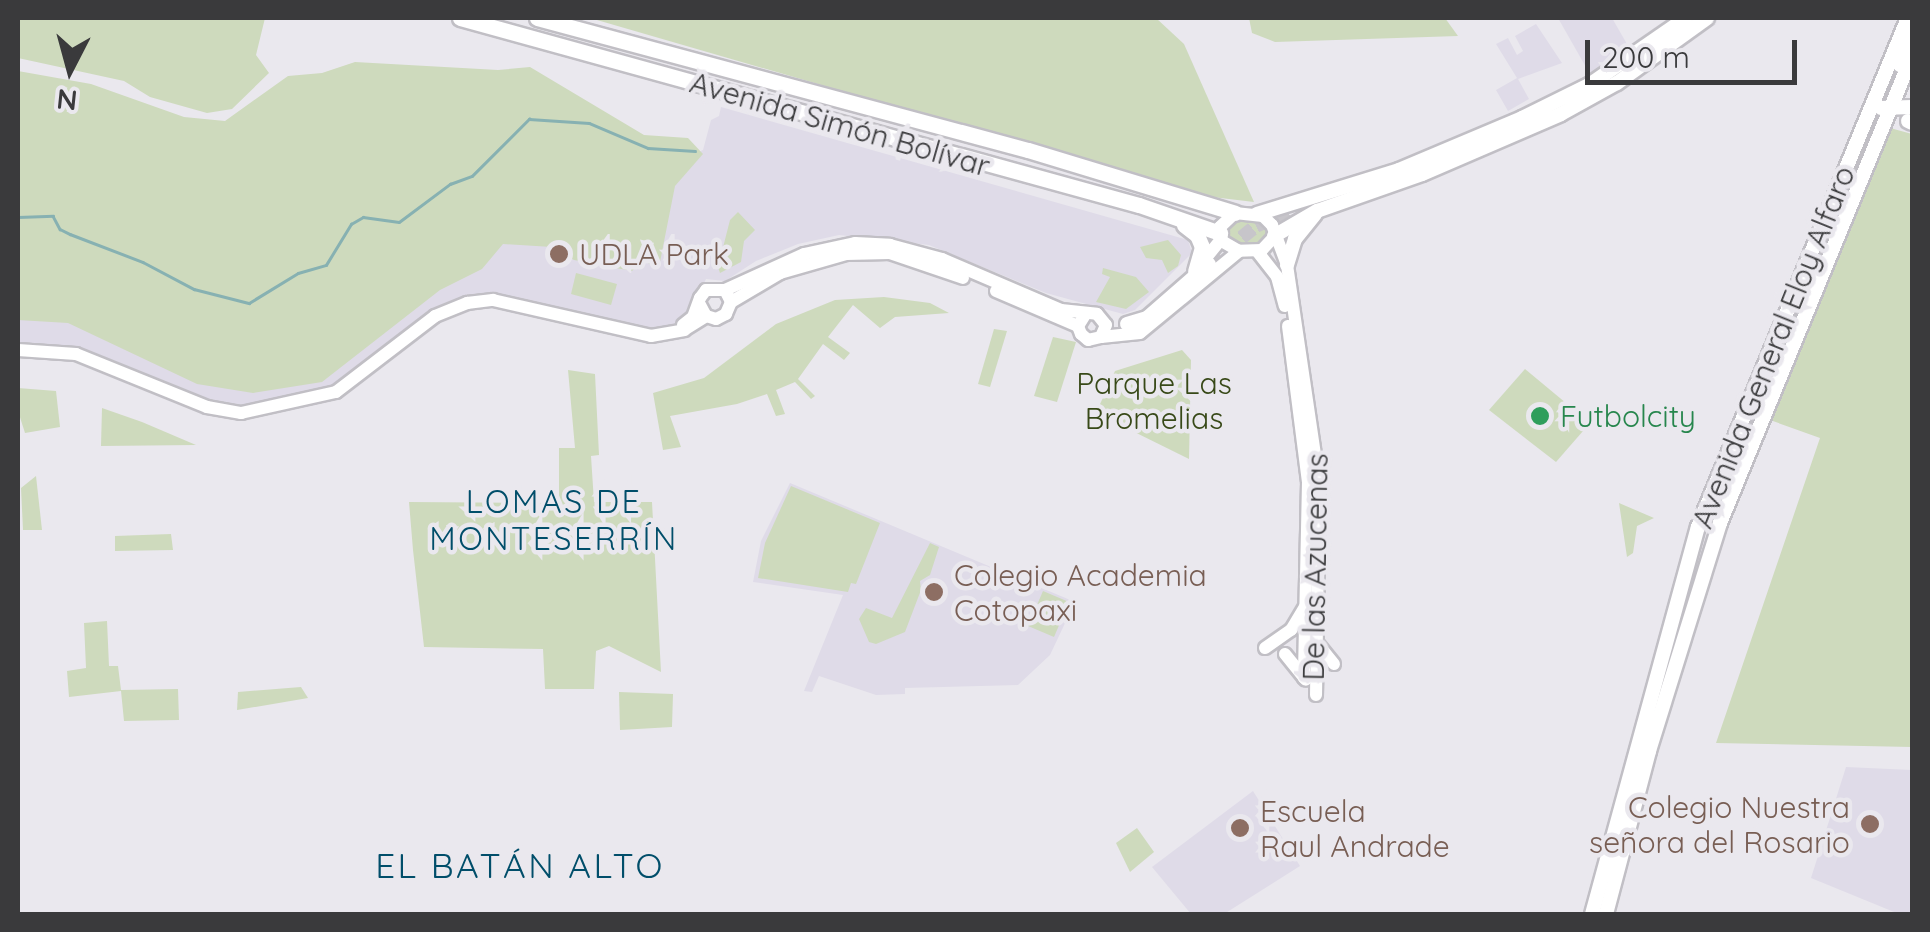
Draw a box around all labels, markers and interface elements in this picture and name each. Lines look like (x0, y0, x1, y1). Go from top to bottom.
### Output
north arrow (20, 20, 120, 120)
scale bar (1590, 20, 1802, 82)
text: 200 m (1602, 38, 1690, 76)
street label: Avenida Simón Bolívar (686, 64, 994, 184)
text: N (55, 82, 79, 119)
street label: Avenida General Eloy Alfaro (1684, 161, 1862, 533)
place label: UDLA Park (579, 236, 729, 272)
marker: UDLA Park (548, 243, 570, 265)
park label: Parque Las Bromelias (1076, 365, 1232, 436)
place label: Futbolcity (1560, 398, 1696, 434)
marker: Futbolcity (1529, 405, 1551, 427)
street label: De las Azucenas (1295, 453, 1335, 681)
district label: LOMAS DE MONTESERRÍN (429, 483, 679, 558)
place label: Colegio Academia Cotopaxi (954, 557, 1207, 628)
marker: Colegio Academia Cotopaxi (923, 581, 945, 603)
place label: Colegio Nuestra señora del Rosario (1589, 789, 1850, 860)
place label: Escuela Raul Andrade (1260, 793, 1450, 864)
marker: Colegio Nuestra señora del Rosario (1859, 813, 1881, 835)
marker: Escuela Raul Andrade (1229, 817, 1251, 839)
district label: EL BATÁN ALTO (375, 844, 665, 886)

